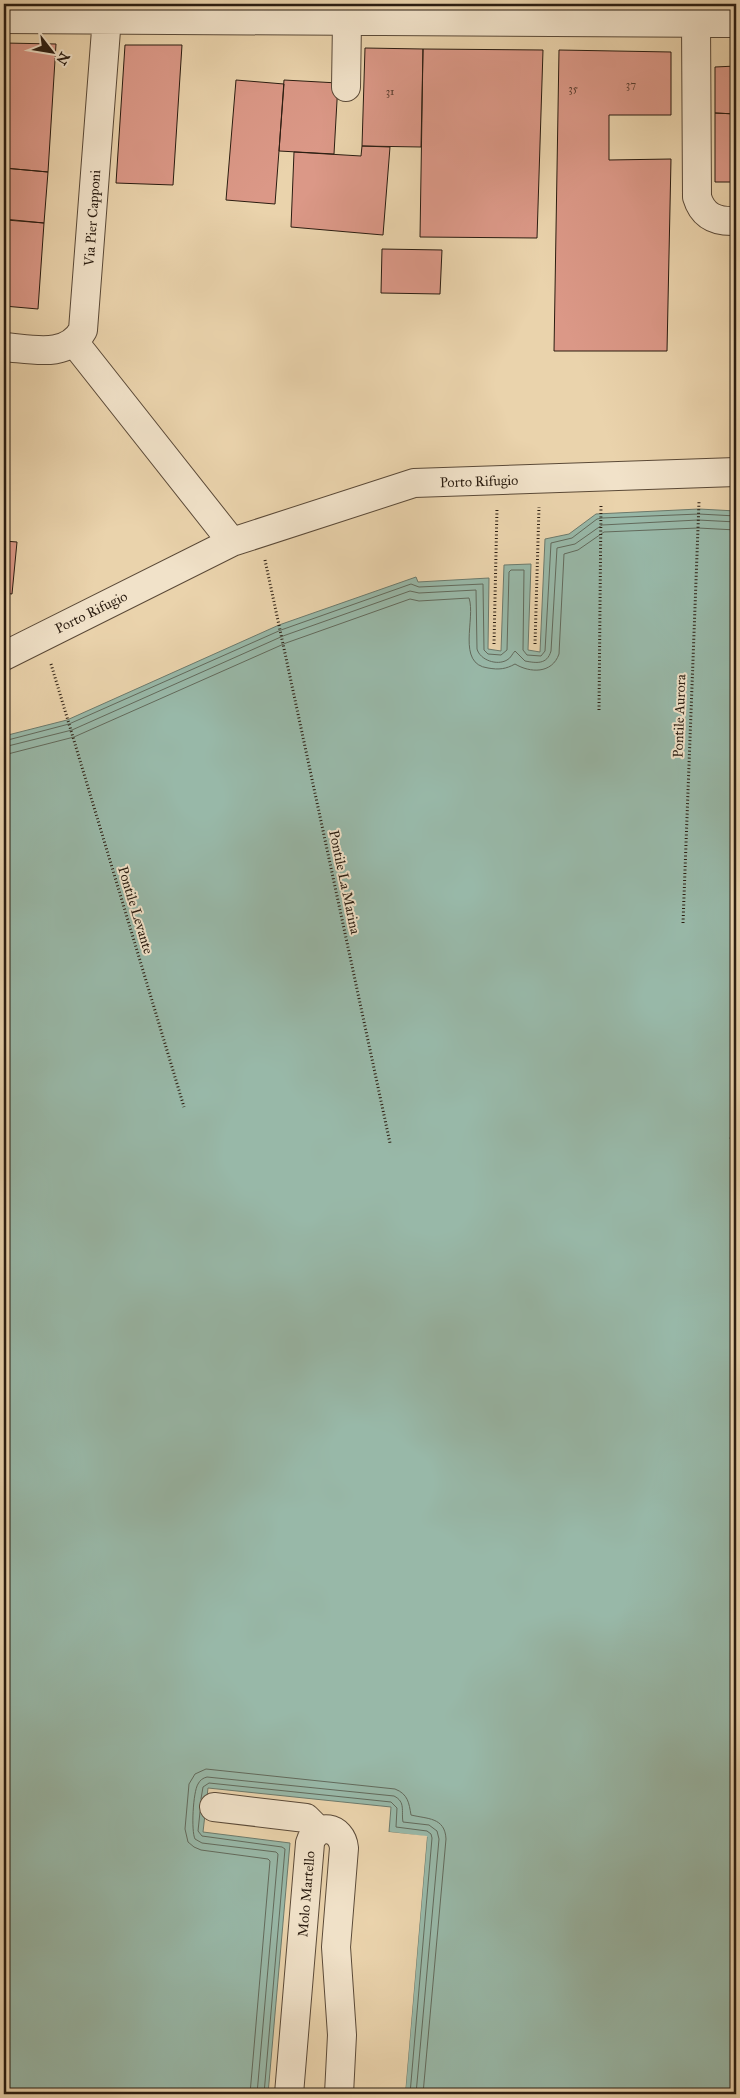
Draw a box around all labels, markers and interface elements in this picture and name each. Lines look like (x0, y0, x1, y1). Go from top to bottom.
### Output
north arrow (28, 28, 78, 78)
text: N (52, 49, 73, 68)
house number: 37 (626, 78, 636, 91)
house number: 35 (568, 82, 578, 95)
house number: 31 (386, 85, 394, 98)
street label: Via Pier Capponi (81, 169, 104, 268)
street label: Porto Rifugio (439, 472, 519, 491)
street label: Porto Rifugio (52, 588, 130, 637)
street label: Pontile Aurora (670, 674, 689, 758)
street label: Pontile La Marina (325, 829, 364, 936)
street label: Pontile Levante (114, 864, 157, 956)
street label: Molo Martello (294, 1850, 319, 1938)

